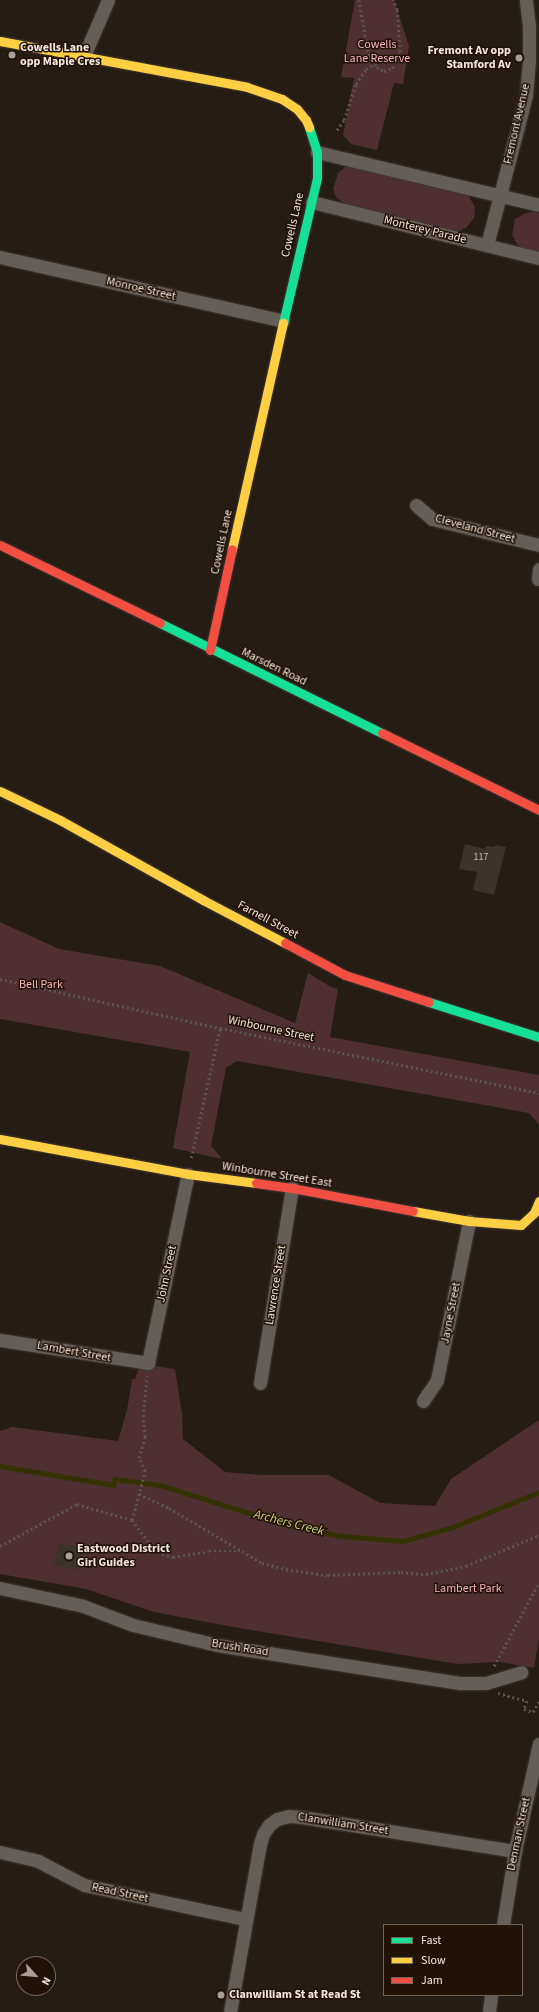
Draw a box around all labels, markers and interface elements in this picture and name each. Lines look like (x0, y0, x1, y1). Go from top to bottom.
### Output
park label: Cowells Lane Reserve (344, 38, 410, 66)
place label: Cowells Lane opp Maple Cres (20, 41, 100, 69)
place label: Fremont Av opp Stamford Av (428, 44, 511, 72)
marker: Cowells Lane opp Maple Cres (7, 50, 17, 60)
marker: Fremont Av opp Stamford Av (514, 53, 524, 63)
street label: Fremont Avenue (501, 82, 533, 166)
street label: Cowells Lane (279, 191, 307, 259)
street label: Monterey Parade (382, 213, 468, 247)
street label: Monroe Street (105, 274, 177, 304)
street label: Cowells Lane (208, 508, 236, 576)
street label: Cleveland Street (433, 511, 517, 547)
street label: Marsden Road (239, 645, 309, 689)
house number: 117 (474, 852, 488, 864)
street label: Farnell Street (235, 898, 301, 942)
park label: Bell Park (19, 978, 63, 992)
street label: Winbourne Street (227, 1013, 315, 1045)
street label: Winbourne Street East (221, 1159, 333, 1191)
street label: John Street (154, 1244, 180, 1304)
street label: Lawrence Street (263, 1244, 289, 1326)
street label: Jayne Street (438, 1281, 464, 1345)
street label: Lambert Street (36, 1338, 112, 1366)
water label: Archers Creek (252, 1507, 326, 1539)
place label: Eastwood District Girl Guides (77, 1542, 170, 1570)
marker: Eastwood District Girl Guides (64, 1551, 74, 1561)
park label: Lambert Park (434, 1582, 502, 1596)
street label: Brush Road (210, 1636, 270, 1660)
street label: Denman Street (504, 1796, 534, 1872)
street label: Clanwilliam Street (297, 1810, 389, 1838)
street label: Read Street (90, 1880, 150, 1906)
legend (383, 1924, 523, 1996)
text: Fast (421, 1932, 441, 1949)
text: Slow (421, 1952, 446, 1969)
north arrow (16, 1956, 56, 1996)
text: Jam (421, 1972, 443, 1989)
text: N (38, 1975, 55, 1988)
place label: Clanwilliam St at Read St (229, 1988, 361, 2002)
marker: Clanwilliam St at Read St (216, 1990, 226, 2000)

